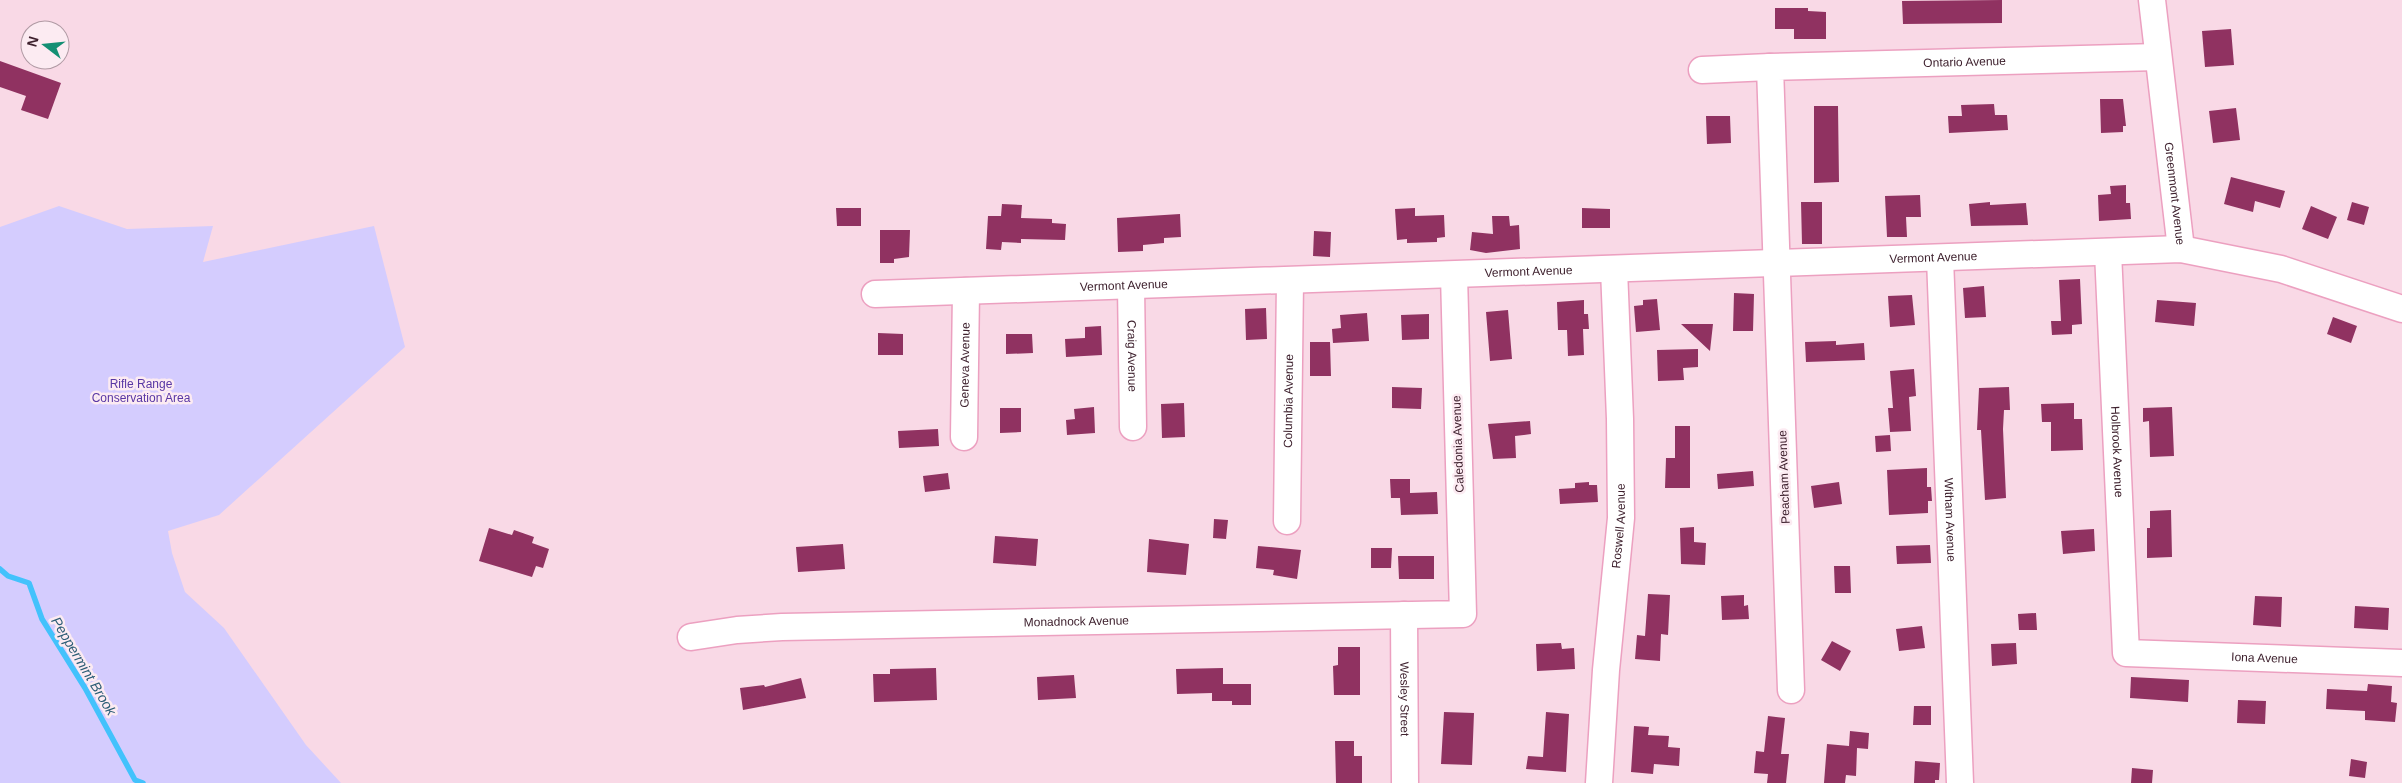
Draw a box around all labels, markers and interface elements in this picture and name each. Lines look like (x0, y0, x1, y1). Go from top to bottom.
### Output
north arrow (20, 20, 70, 70)
text: N (23, 34, 42, 48)
street label: Ontario Avenue (1923, 54, 2006, 70)
street label: Greenmont Avenue (2162, 142, 2188, 246)
street label: Vermont Avenue (1889, 249, 1978, 266)
street label: Vermont Avenue (1484, 263, 1573, 280)
street label: Vermont Avenue (1080, 277, 1168, 294)
street label: Craig Avenue (1124, 320, 1140, 392)
street label: Geneva Avenue (957, 322, 973, 408)
street label: Columbia Avenue (1281, 354, 1296, 448)
park label: Rifle Range Conservation Area (92, 377, 191, 405)
street label: Caledonia Avenue (1449, 395, 1467, 493)
street label: Holbrook Avenue (2108, 406, 2126, 498)
street label: Peacham Avenue (1775, 430, 1793, 524)
street label: Witham Avenue (1941, 478, 1959, 562)
street label: Roswell Avenue (1609, 483, 1628, 569)
street label: Monadnock Avenue (1024, 613, 1129, 629)
water label: Peppermint Brook (48, 614, 120, 719)
street label: Iona Avenue (2231, 650, 2298, 666)
street label: Wesley Street (1397, 662, 1412, 737)

